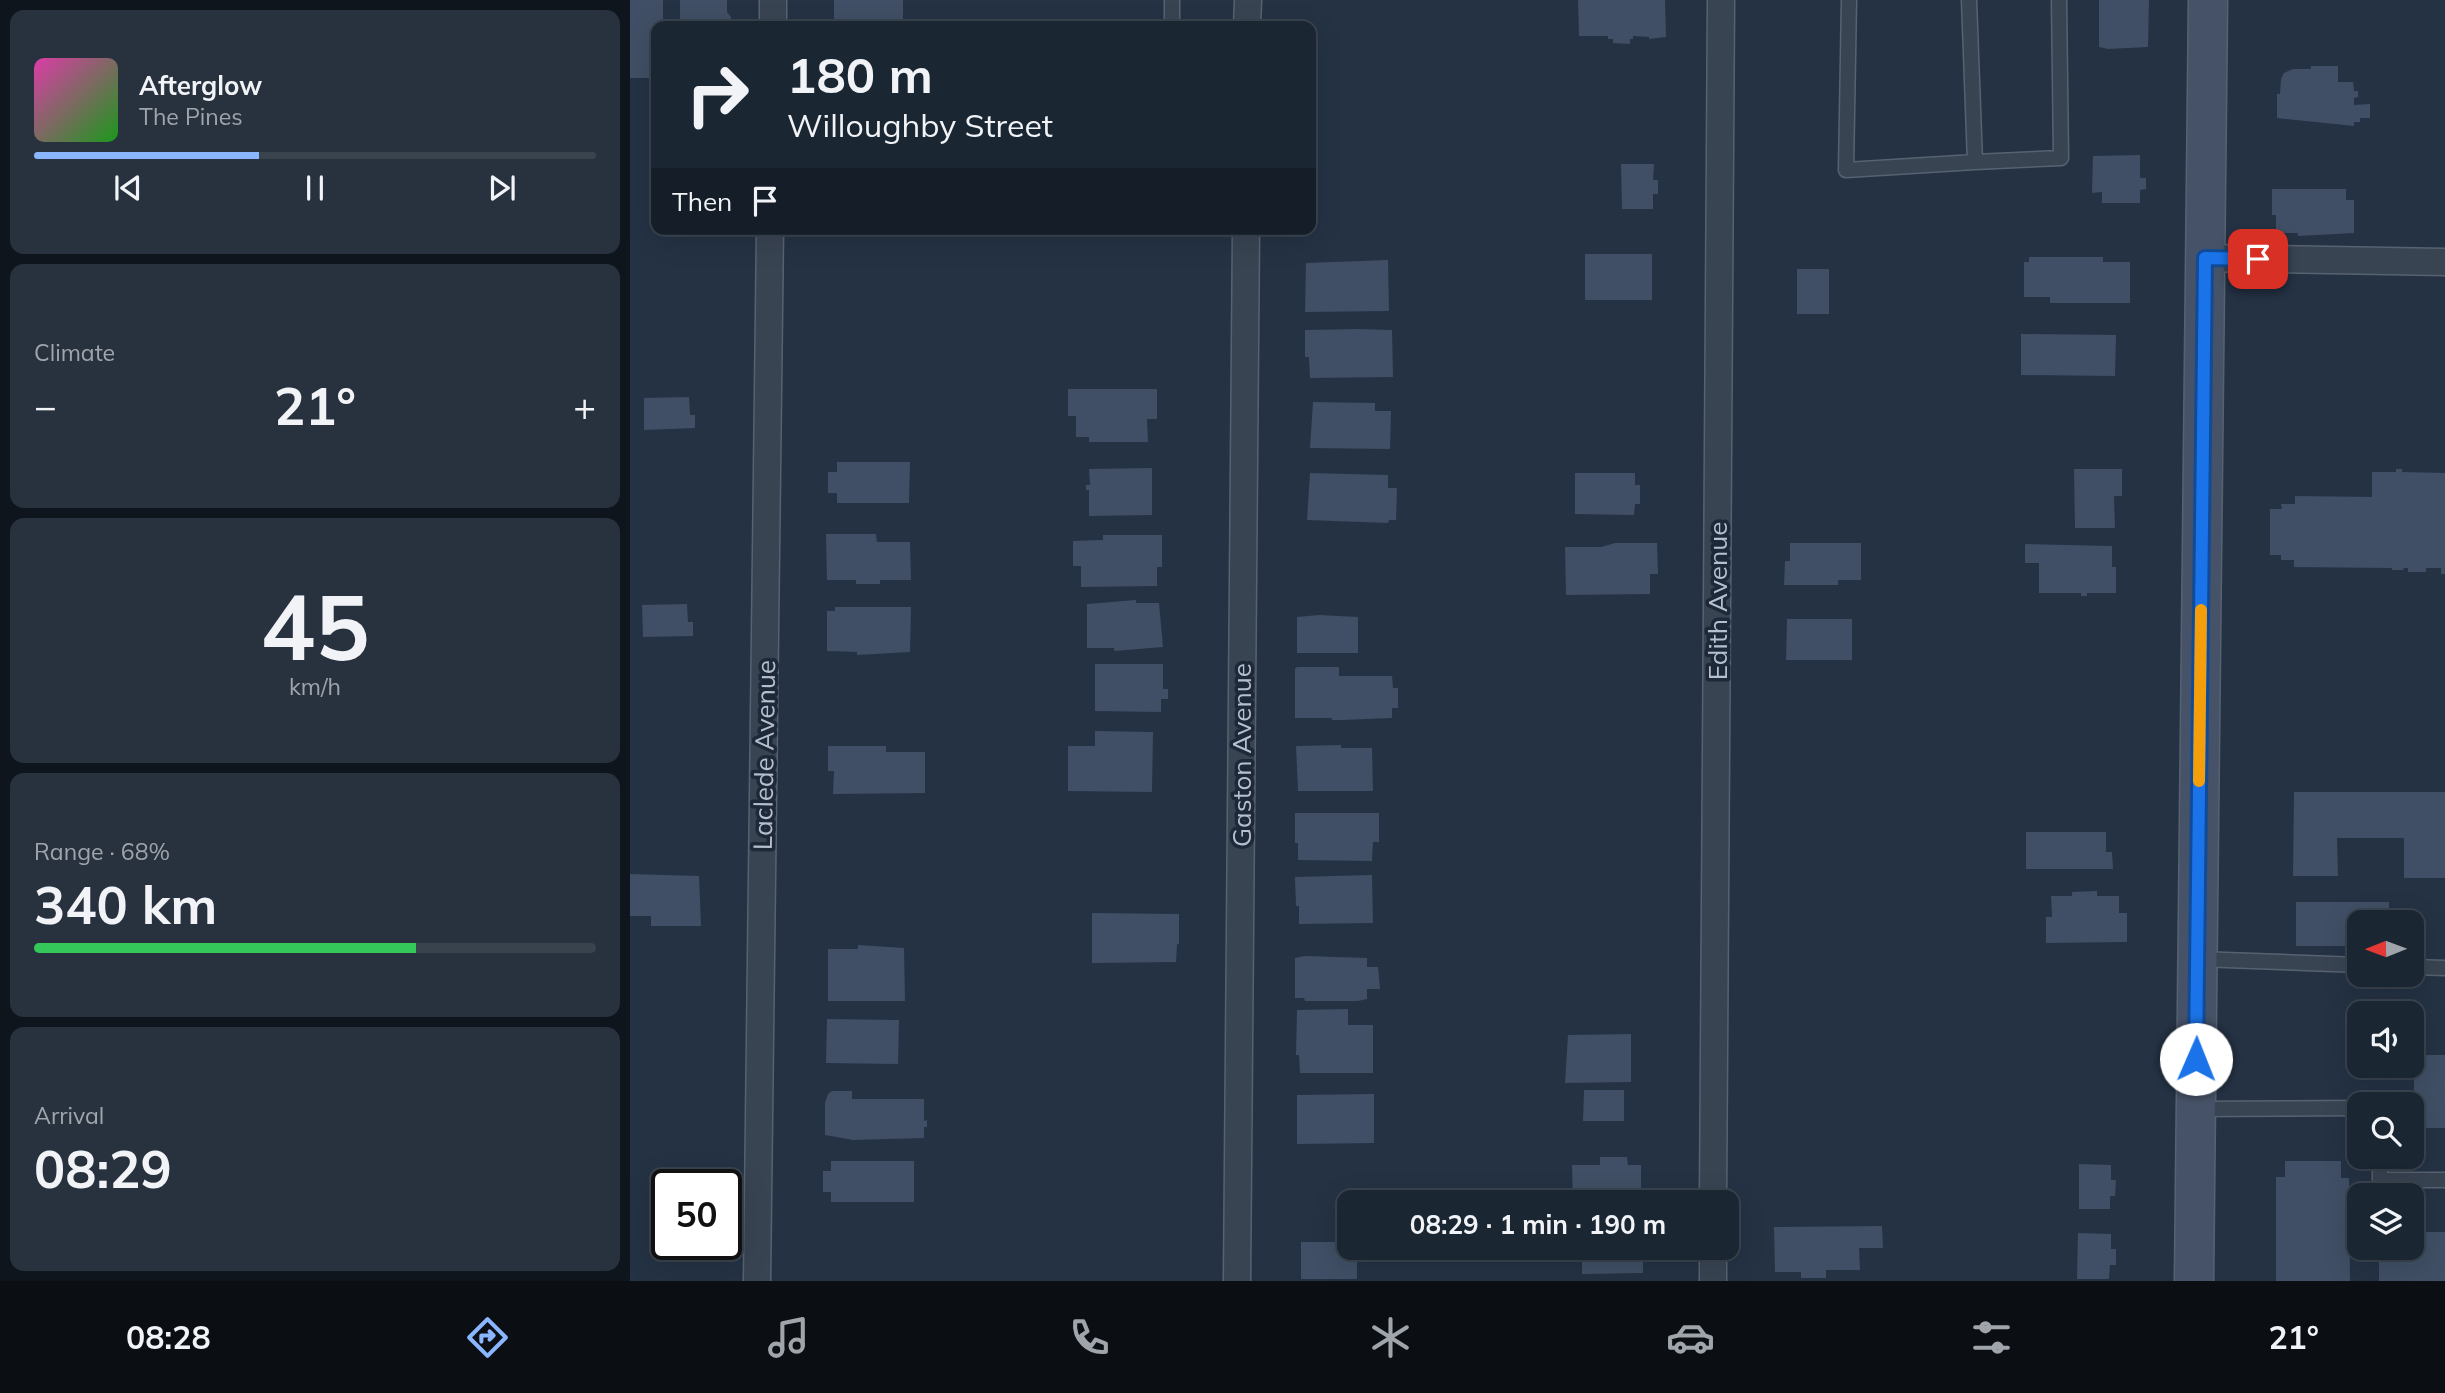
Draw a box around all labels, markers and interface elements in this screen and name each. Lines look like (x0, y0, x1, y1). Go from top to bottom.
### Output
text: 180 m (787, 44, 933, 105)
icon: right (672, 49, 763, 140)
text: Afterglow (139, 69, 262, 102)
text: The Pines (139, 102, 243, 131)
text: Willoughby Street (787, 105, 1053, 145)
icon: previous (109, 169, 147, 207)
icon: pause (296, 169, 334, 207)
icon: next (483, 169, 521, 207)
icon: arrive (746, 182, 784, 220)
text: Then (672, 185, 732, 218)
pin (2228, 229, 2288, 289)
icon: arrive (2239, 240, 2277, 278)
text: Climate (34, 338, 115, 367)
text: 21° (274, 373, 356, 438)
text: − (34, 382, 57, 430)
text: + (573, 382, 596, 430)
street label: Edith Avenue (1701, 522, 1734, 680)
text: 45 (260, 569, 370, 683)
street label: Laclede Avenue (746, 660, 782, 850)
street label: Gaston Avenue (1225, 663, 1258, 847)
text: km/h (289, 672, 341, 701)
text: Range · 68% (34, 837, 170, 866)
text: 340 km (34, 872, 217, 937)
north arrow (2347, 910, 2424, 987)
map controls (2347, 910, 2424, 1260)
button: sound (2347, 1001, 2424, 1078)
position arrow (2159, 1022, 2233, 1096)
button: search (2347, 1092, 2424, 1169)
text: Arrival (34, 1101, 104, 1130)
text: 08:29 (34, 1136, 172, 1201)
speed limit sign: 50 (651, 1169, 742, 1260)
button: layers (2347, 1183, 2424, 1260)
text: 08:29 · 1 min · 190 m (1410, 1208, 1666, 1241)
icon: directions (463, 1313, 512, 1362)
icon: music (764, 1313, 813, 1362)
icon: phone (1065, 1313, 1114, 1362)
icon: climate (1366, 1313, 1415, 1362)
icon: car (1666, 1313, 1715, 1362)
icon: filters (1967, 1313, 2016, 1362)
text: 08:28 (126, 1317, 211, 1357)
text: 21° (2268, 1317, 2319, 1357)

